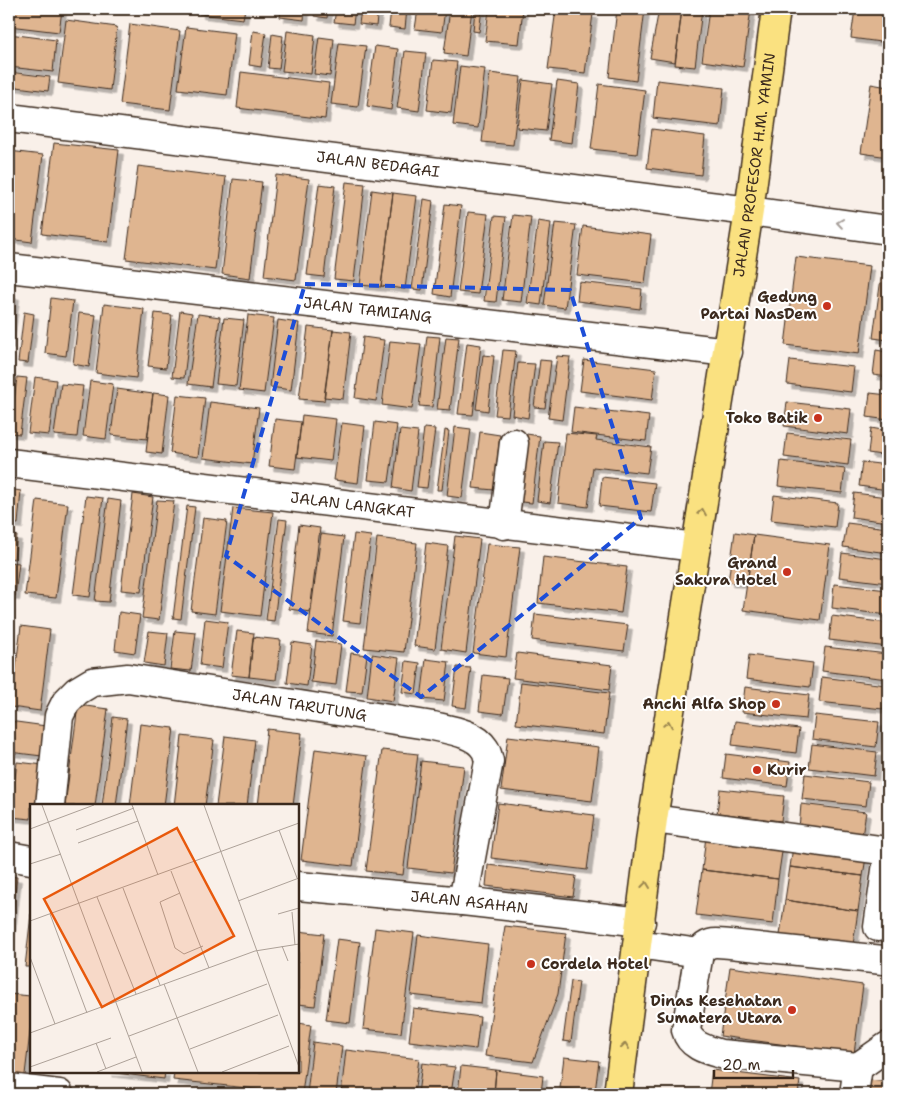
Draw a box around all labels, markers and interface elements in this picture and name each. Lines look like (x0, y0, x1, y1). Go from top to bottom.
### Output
street label: JALAN PROFESOR H.M. YAMIN (729, 52, 780, 279)
street label: JALAN BEDAGAI (315, 147, 441, 182)
one-way arrow (836, 219, 844, 229)
place label: Gedung Partai NasDem (701, 287, 817, 324)
street label: JALAN TAMIANG (302, 292, 433, 327)
marker: Gedung Partai NasDem (821, 300, 833, 312)
place label: Toko Batik (726, 408, 808, 428)
marker: Toko Batik (812, 412, 824, 424)
street label: JALAN LANGKAT (289, 487, 416, 523)
one-way arrow (696, 507, 706, 516)
place label: Grand Sakura Hotel (675, 553, 777, 590)
marker: Grand Sakura Hotel (781, 566, 793, 578)
street label: JALAN TARUTUNG (231, 685, 368, 725)
place label: Anchi Alfa Shop (642, 694, 766, 714)
marker: Anchi Alfa Shop (770, 698, 782, 710)
one-way arrow (663, 720, 673, 728)
place label: Kurir (767, 760, 807, 780)
marker: Kurir (751, 764, 763, 776)
inset map (30, 804, 299, 1073)
one-way arrow (640, 880, 651, 888)
street label: JALAN ASAHAN (410, 886, 529, 919)
place label: Cordela Hotel (541, 954, 649, 974)
marker: Cordela Hotel (525, 958, 537, 970)
place label: Dinas Kesehatan Sumatera Utara (650, 991, 783, 1028)
marker: Dinas Kesehatan Sumatera Utara (786, 1004, 798, 1016)
one-way arrow (619, 1042, 630, 1050)
scale bar (714, 1048, 793, 1080)
text: 20 m (722, 1055, 761, 1075)

